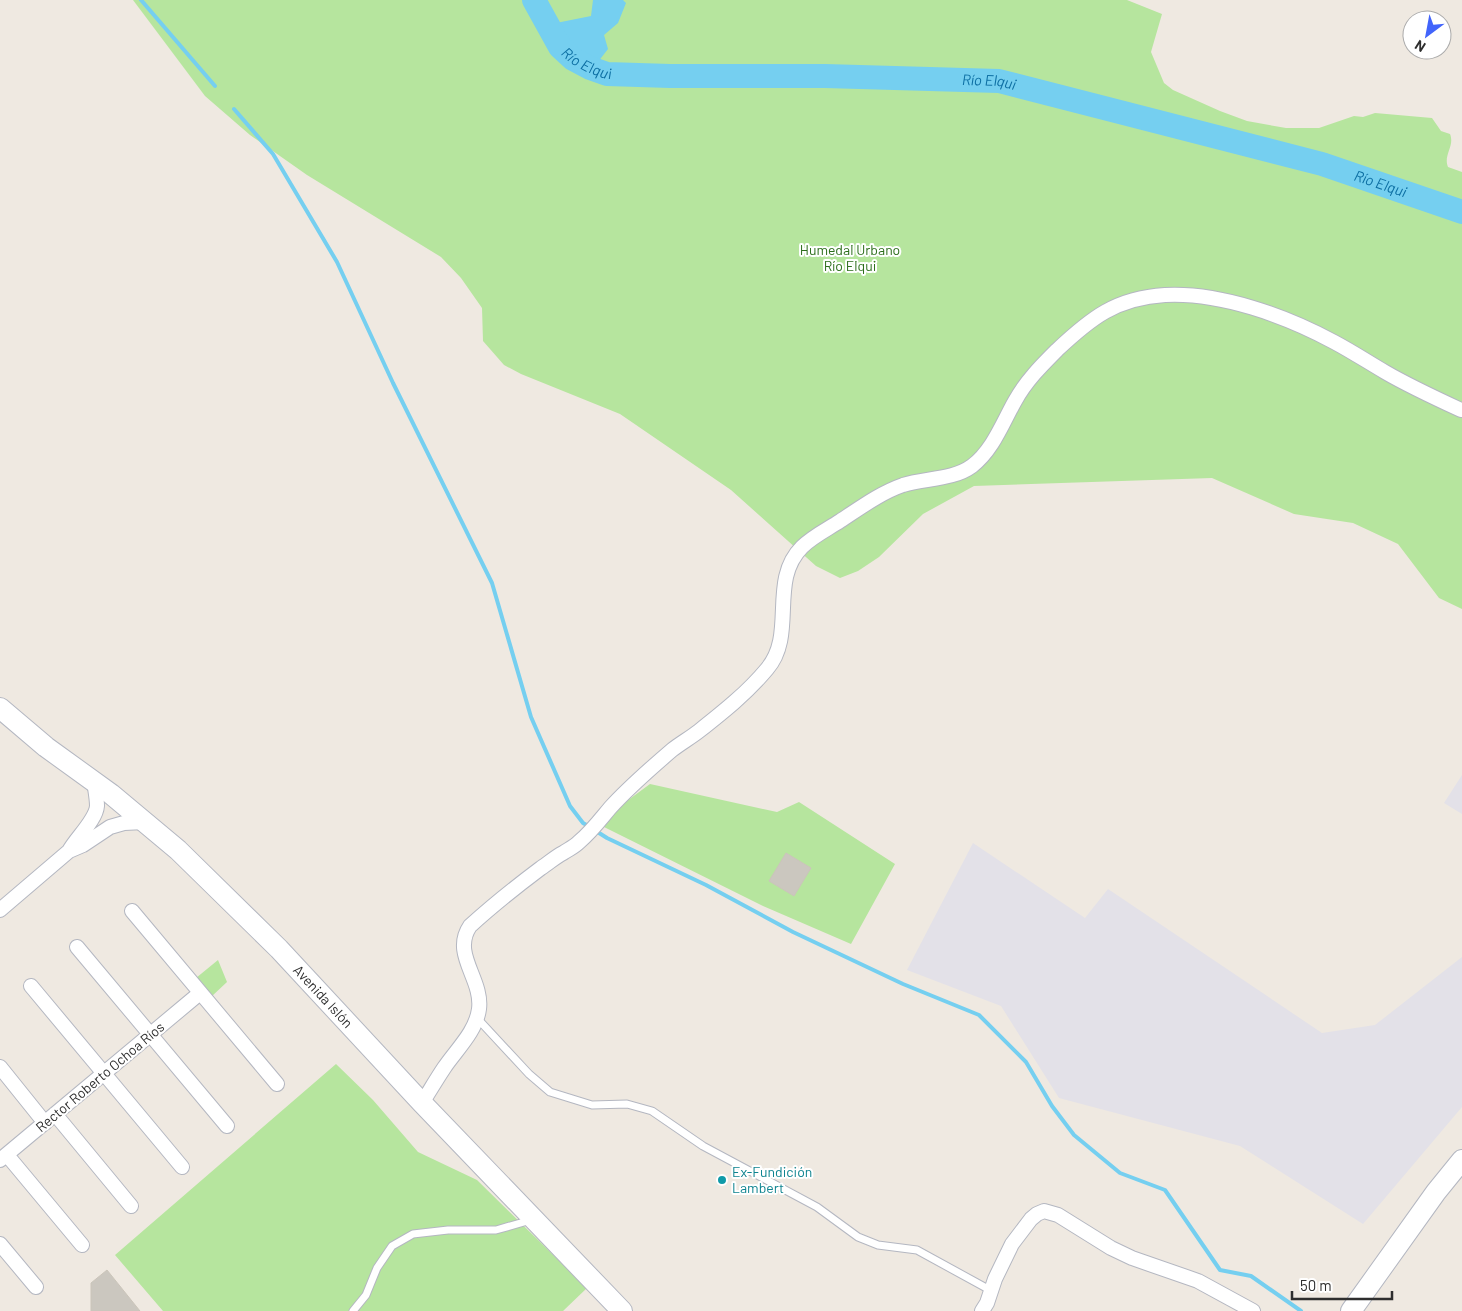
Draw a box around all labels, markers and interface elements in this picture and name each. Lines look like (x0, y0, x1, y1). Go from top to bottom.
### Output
north arrow (1402, 10, 1452, 60)
text: N (1411, 37, 1428, 56)
water label: Río Elqui (558, 43, 612, 82)
water label: Río Elqui (962, 70, 1019, 93)
water label: Río Elqui (1352, 166, 1410, 201)
park label: Humedal Urbano Río Elqui (800, 241, 900, 274)
street label: Avenida Islón (290, 961, 357, 1031)
street label: Rector Roberto Ochoa Ríos (32, 1018, 168, 1135)
place label: Ex-Fundición Lambert (732, 1163, 812, 1196)
marker: Ex-Fundición Lambert (716, 1174, 728, 1186)
scale bar (1292, 1268, 1392, 1300)
text: 50 m (1300, 1276, 1332, 1294)

